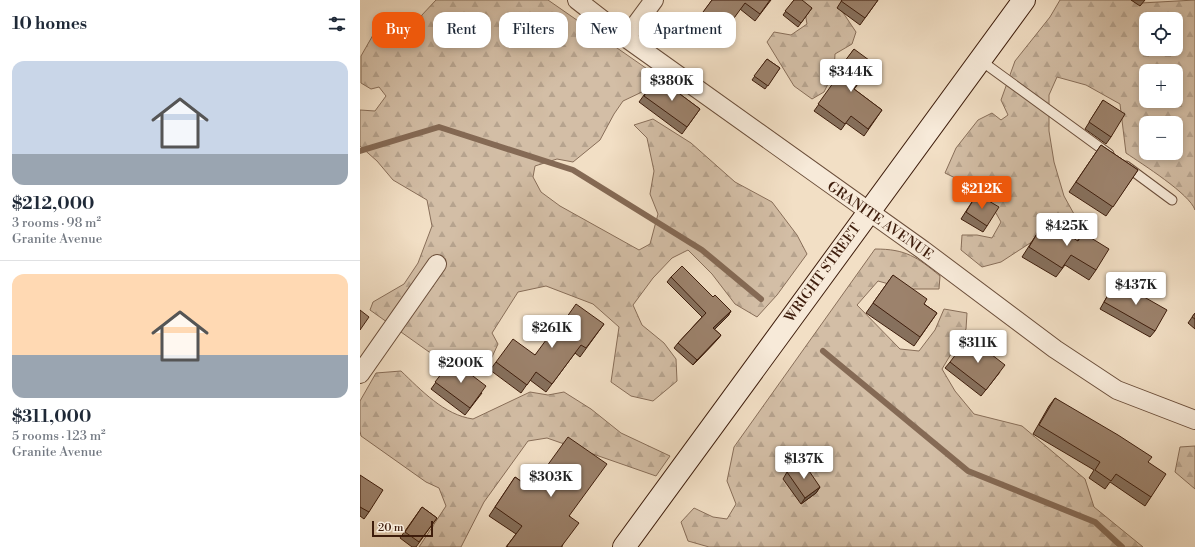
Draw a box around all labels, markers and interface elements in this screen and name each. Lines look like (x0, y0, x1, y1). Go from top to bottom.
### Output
chip: Buy (372, 12, 425, 48)
chip: Rent (433, 12, 491, 48)
chip: Filters (499, 12, 568, 48)
chip: New (576, 12, 631, 48)
chip: Apartment (639, 12, 736, 48)
map controls (1139, 12, 1183, 160)
button: locate (1139, 12, 1183, 56)
text: 10 homes (12, 13, 87, 35)
icon: filters (326, 13, 348, 35)
pin: $344K (823, 59, 879, 93)
text: $344K (829, 64, 873, 80)
button: + (1139, 64, 1183, 108)
pin: $380K (644, 68, 700, 102)
text: $380K (650, 73, 694, 89)
icon: home (144, 87, 216, 159)
button: − (1139, 116, 1183, 160)
pin: $212K (954, 176, 1010, 210)
street label: GRANITE AVENUE (823, 178, 937, 264)
text: $212K (961, 181, 1003, 197)
text: $212,000 (12, 193, 94, 215)
pin: $425K (1039, 213, 1095, 247)
text: 3 rooms · 98 m² (12, 215, 101, 231)
text: $425K (1045, 218, 1089, 234)
street label: WRIGHT STREET (780, 220, 865, 327)
text: Granite Avenue (12, 231, 102, 247)
pin: $437K (1108, 272, 1164, 306)
text: $437K (1115, 277, 1157, 293)
icon: home (144, 300, 216, 372)
pin: $261K (524, 315, 580, 349)
text: $261K (532, 320, 572, 336)
pin: $311K (950, 330, 1006, 364)
text: $311K (959, 335, 997, 351)
pin: $200K (433, 350, 489, 384)
text: $200K (438, 355, 484, 371)
text: $311,000 (12, 406, 91, 428)
text: 5 rooms · 123 m² (12, 428, 106, 444)
text: Granite Avenue (12, 444, 102, 460)
pin: $137K (776, 446, 832, 480)
text: $137K (784, 451, 824, 467)
pin: $303K (523, 464, 579, 498)
text: $303K (529, 469, 573, 485)
scale bar (372, 519, 433, 538)
text: 20 m (378, 521, 403, 535)

